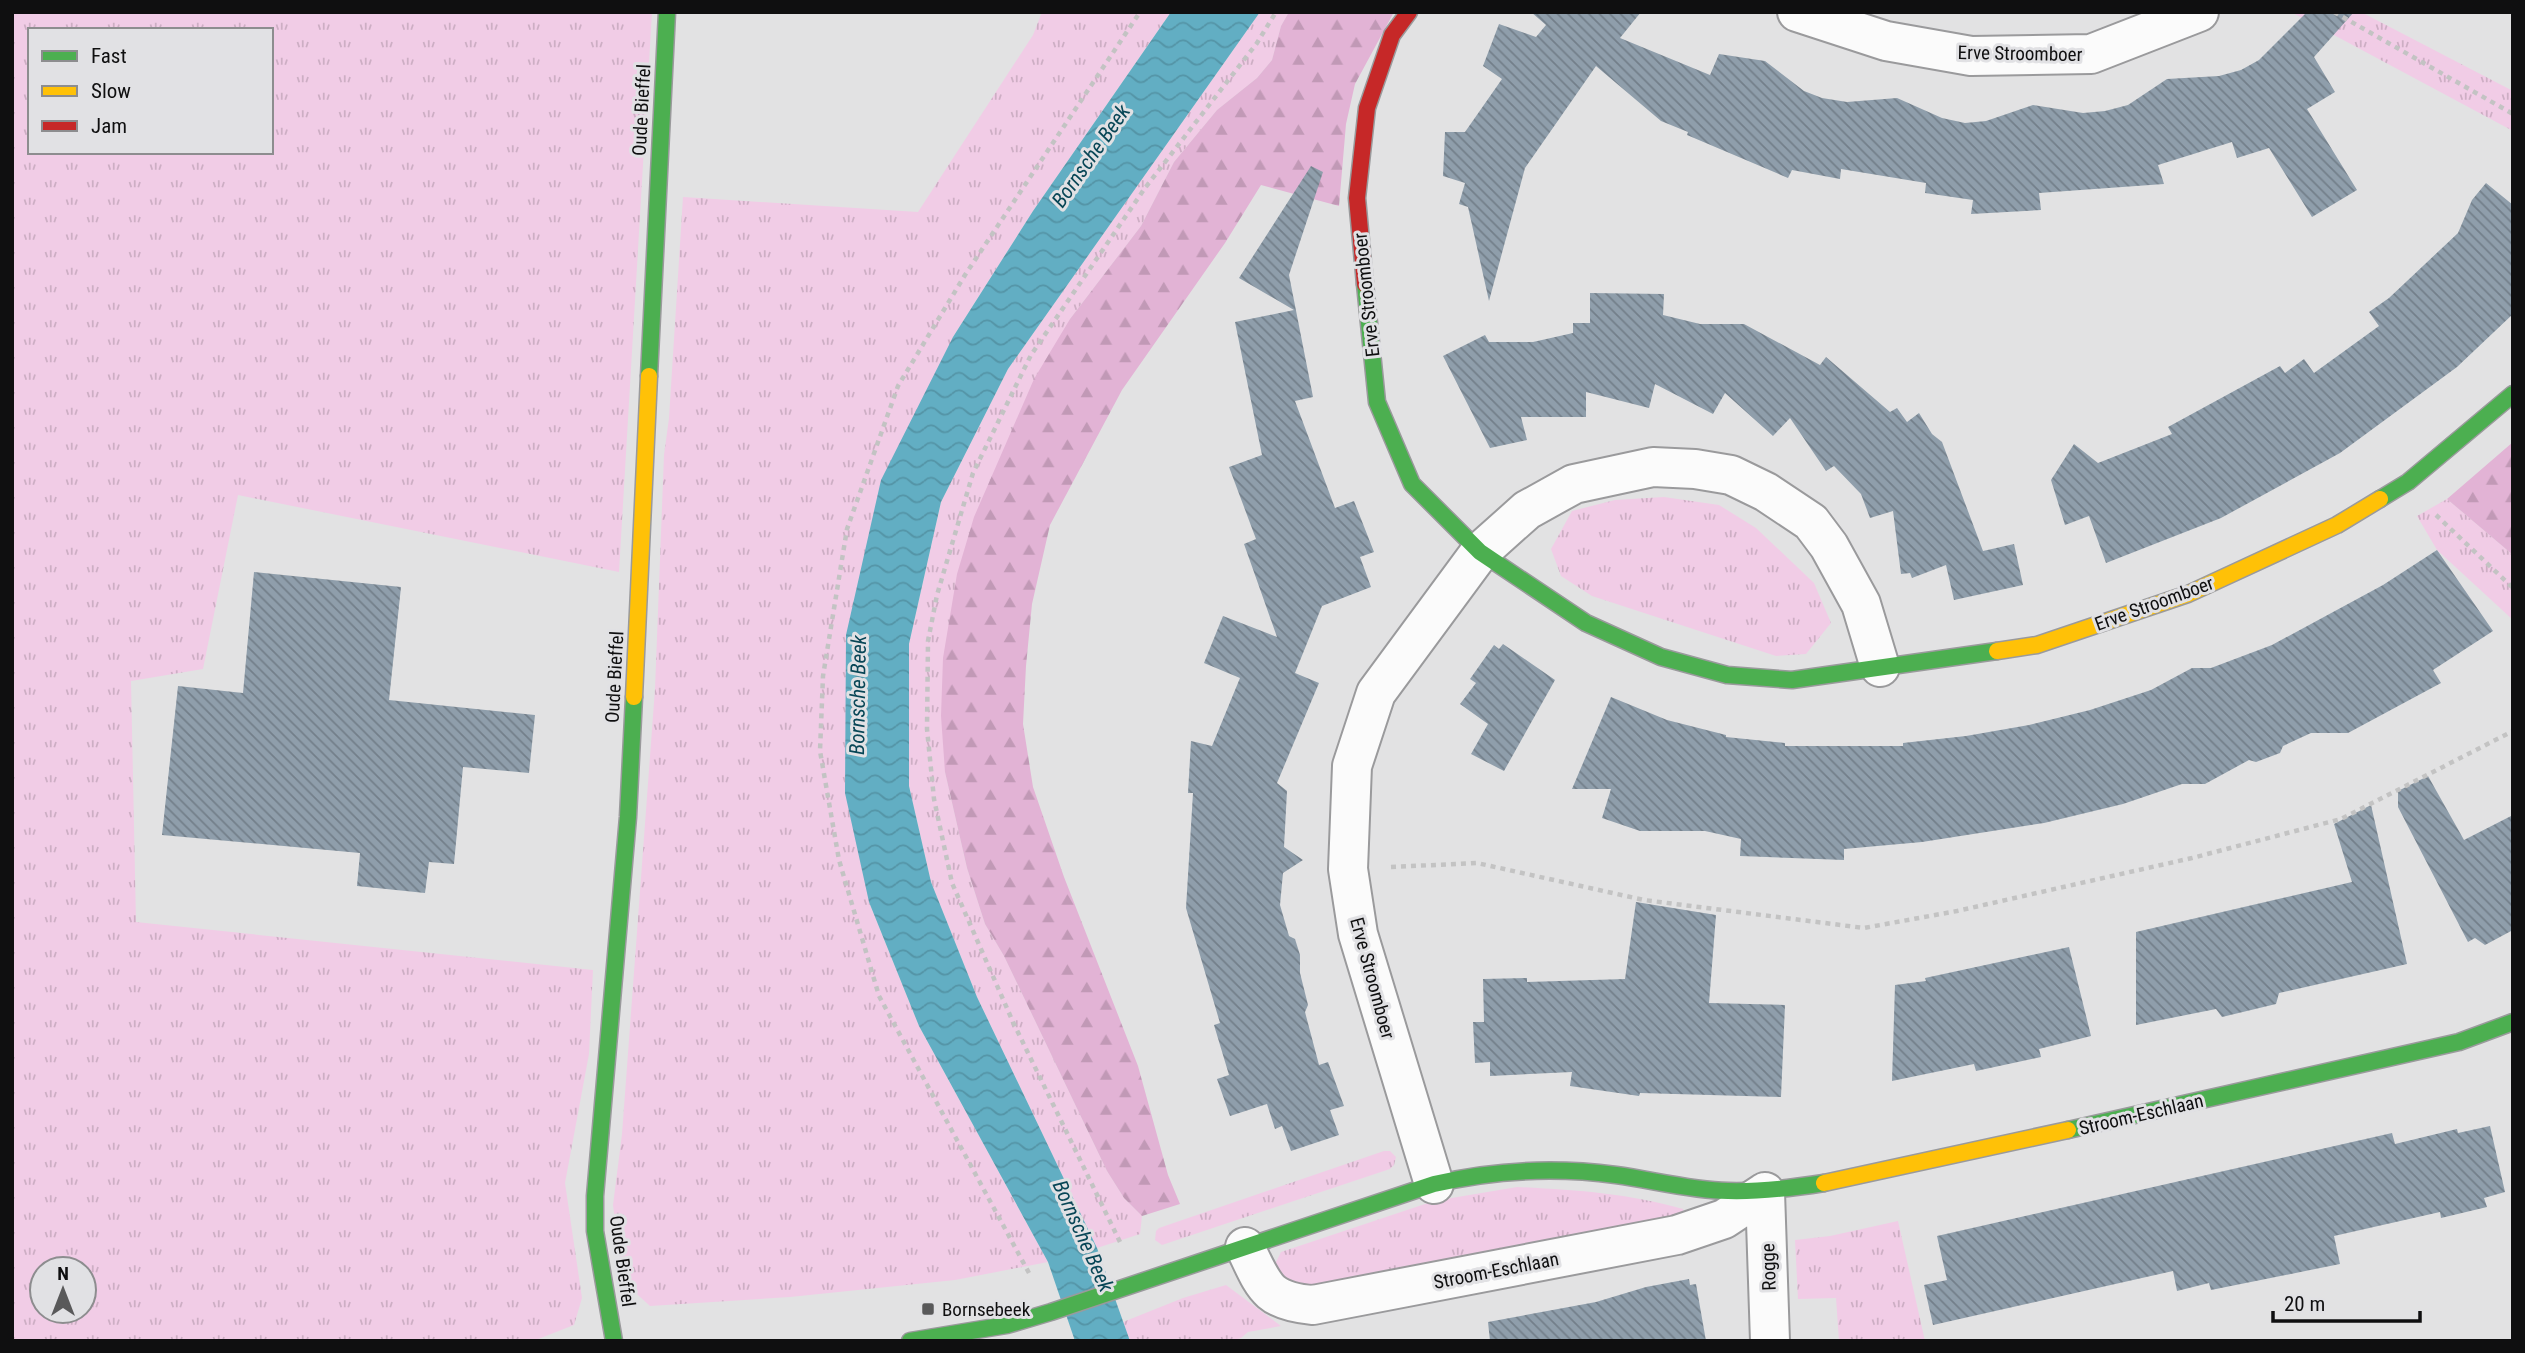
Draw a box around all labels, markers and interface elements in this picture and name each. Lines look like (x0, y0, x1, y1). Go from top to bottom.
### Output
legend (28, 28, 273, 154)
street label: Erve Stroomboer (1957, 41, 2083, 66)
text: Fast (91, 44, 127, 68)
street label: Oude Bieffel (628, 63, 655, 157)
text: Slow (91, 79, 131, 103)
water label: Bornsche Beek (1047, 99, 1136, 212)
text: Jam (91, 114, 127, 138)
street label: Erve Stroomboer (1349, 232, 1384, 358)
street label: Erve Stroomboer (2092, 571, 2217, 636)
street label: Oude Bieffel (601, 630, 628, 724)
water label: Bornsche Beek (845, 634, 871, 755)
street label: Erve Stroomboer (1345, 915, 1400, 1042)
street label: Stroom-Eschlaan (2077, 1089, 2206, 1140)
water label: Bornsche Beek (1048, 1176, 1119, 1296)
street label: Oude Bieffel (605, 1214, 640, 1308)
street label: Rogge (1756, 1243, 1781, 1291)
street label: Stroom-Eschlaan (1432, 1247, 1561, 1294)
north arrow (28, 1255, 98, 1325)
text: N (57, 1262, 69, 1285)
scale bar (2273, 1280, 2420, 1324)
text: 20 m (2284, 1292, 2325, 1316)
place label: Bornsebeek (942, 1298, 1031, 1321)
marker: Bornsebeek (920, 1301, 936, 1317)

